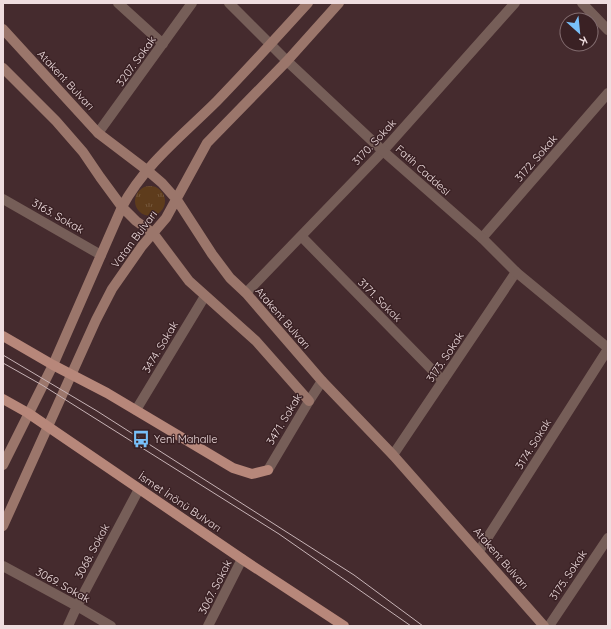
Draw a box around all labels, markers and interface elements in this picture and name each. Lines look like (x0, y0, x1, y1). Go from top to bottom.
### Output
north arrow (559, 12, 599, 52)
street label: 3207. Sokak (113, 33, 159, 89)
text: K (577, 33, 590, 49)
street label: Atakent Bulvarı (35, 47, 97, 113)
street label: 3170. Sokak (349, 116, 399, 168)
street label: 3172. Sokak (512, 132, 560, 184)
street label: Fatih Caddesi (393, 142, 453, 198)
street label: 3163. Sokak (30, 196, 87, 237)
street label: Vatan Bulvarı (108, 208, 160, 270)
street label: 3171. Sokak (355, 275, 405, 325)
street label: Atakent Bulvarı (252, 284, 314, 352)
street label: 3474. Sokak (139, 318, 181, 376)
street label: 3173. Sokak (423, 329, 467, 385)
street label: 3471. Sokak (263, 391, 305, 447)
street label: 3174. Sokak (512, 416, 554, 472)
bus stop icon: Yeni Mahalle (131, 429, 151, 449)
place label: Yeni Mahalle (154, 432, 217, 446)
street label: İsmet İnönü Bulvarı (136, 469, 224, 535)
street label: 3068. Sokak (72, 521, 112, 581)
street label: Atakent Bulvarı (470, 524, 532, 592)
street label: 3175. Sokak (546, 547, 590, 603)
street label: 3067. Sokak (195, 557, 235, 617)
street label: 3069. Sokak (33, 564, 93, 606)

